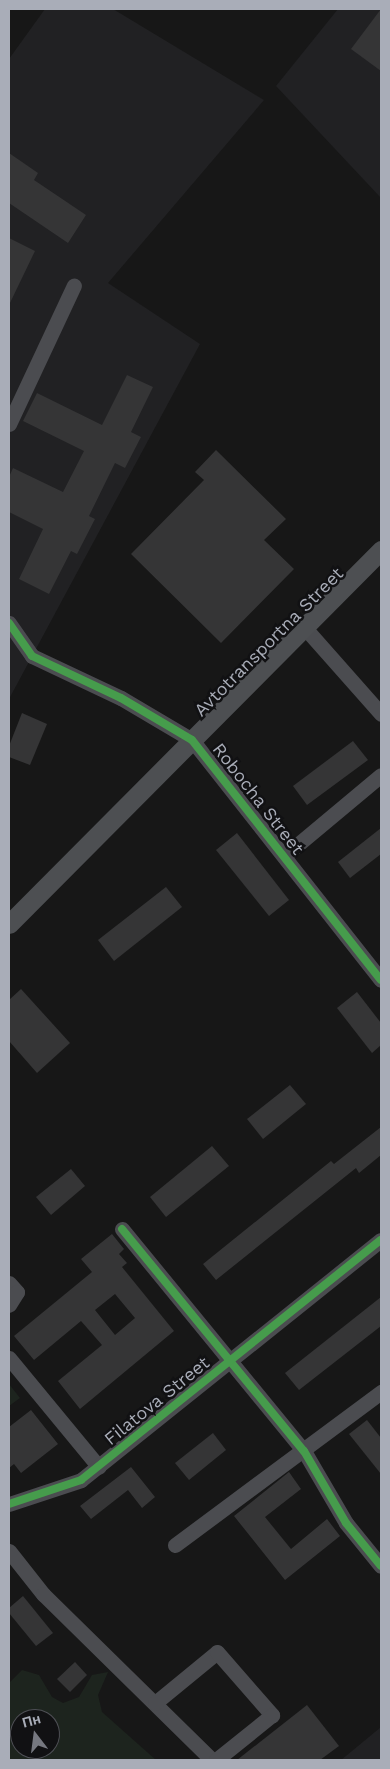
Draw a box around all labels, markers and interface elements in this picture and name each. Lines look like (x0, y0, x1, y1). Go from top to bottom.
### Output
street label: Avtotransportna Street (190, 563, 348, 721)
street label: Robocha Street (208, 739, 308, 859)
street label: Filatova Street (100, 1352, 214, 1450)
north arrow (10, 1709, 60, 1759)
text: Пн (20, 1710, 42, 1731)

